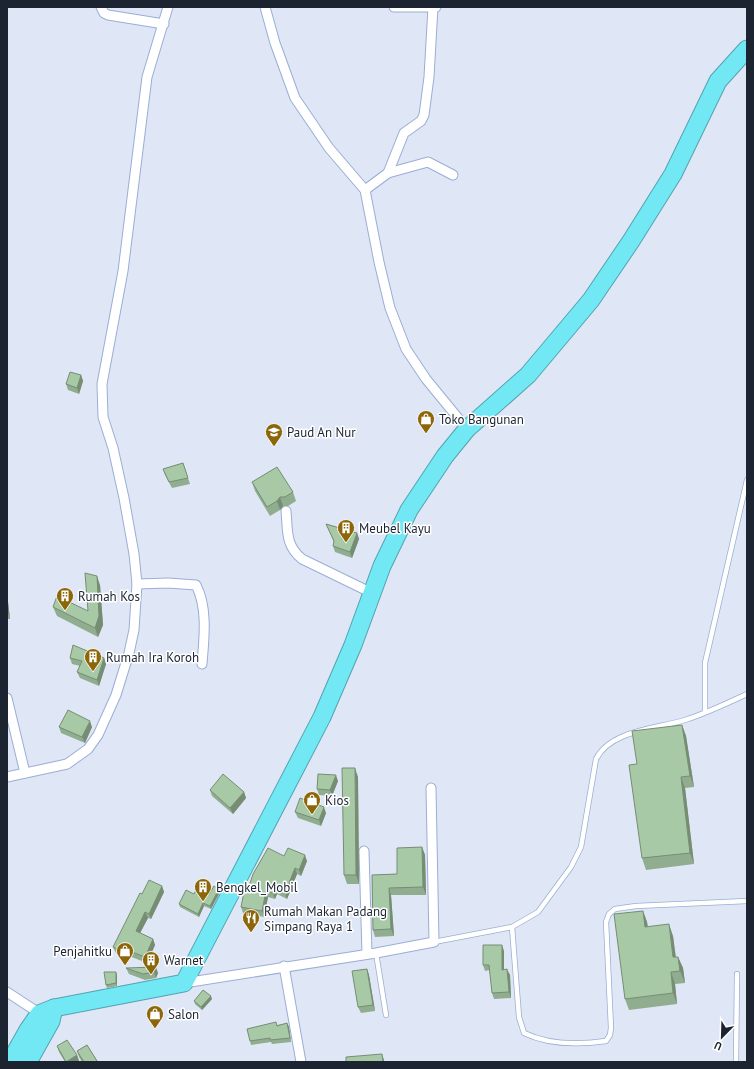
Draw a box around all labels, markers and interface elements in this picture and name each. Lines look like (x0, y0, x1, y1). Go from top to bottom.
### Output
shop icon: Toko Bangunan (416, 409, 436, 434)
place label: Toko Bangunan (439, 411, 524, 428)
school or university icon: Paud An Nur (264, 422, 284, 447)
place label: Paud An Nur (287, 424, 356, 441)
building icon: Meubel Kayu (336, 518, 356, 543)
place label: Meubel Kayu (359, 520, 431, 537)
building icon: Rumah Kos (55, 586, 75, 611)
place label: Rumah Kos (78, 588, 140, 605)
building icon: Rumah Ira Koroh (83, 647, 103, 672)
place label: Rumah Ira Koroh (106, 649, 199, 666)
shop icon: Kios (302, 790, 322, 815)
place label: Kios (325, 792, 349, 809)
building icon: Bengkel_Mobil (193, 877, 213, 902)
place label: Bengkel_Mobil (216, 879, 298, 896)
place label: Rumah Makan Padang Simpang Raya 1 (264, 903, 387, 935)
restaurant icon: Rumah Makan Padang Simpang Raya 1 (241, 908, 261, 933)
shop icon: Penjahitku (115, 941, 135, 966)
place label: Penjahitku (53, 943, 112, 960)
building icon: Warnet (141, 950, 161, 975)
place label: Warnet (164, 952, 204, 969)
shop icon: Salon (145, 1004, 165, 1029)
place label: Salon (168, 1006, 199, 1023)
north arrow (702, 1017, 742, 1057)
text: U (712, 1038, 724, 1054)

